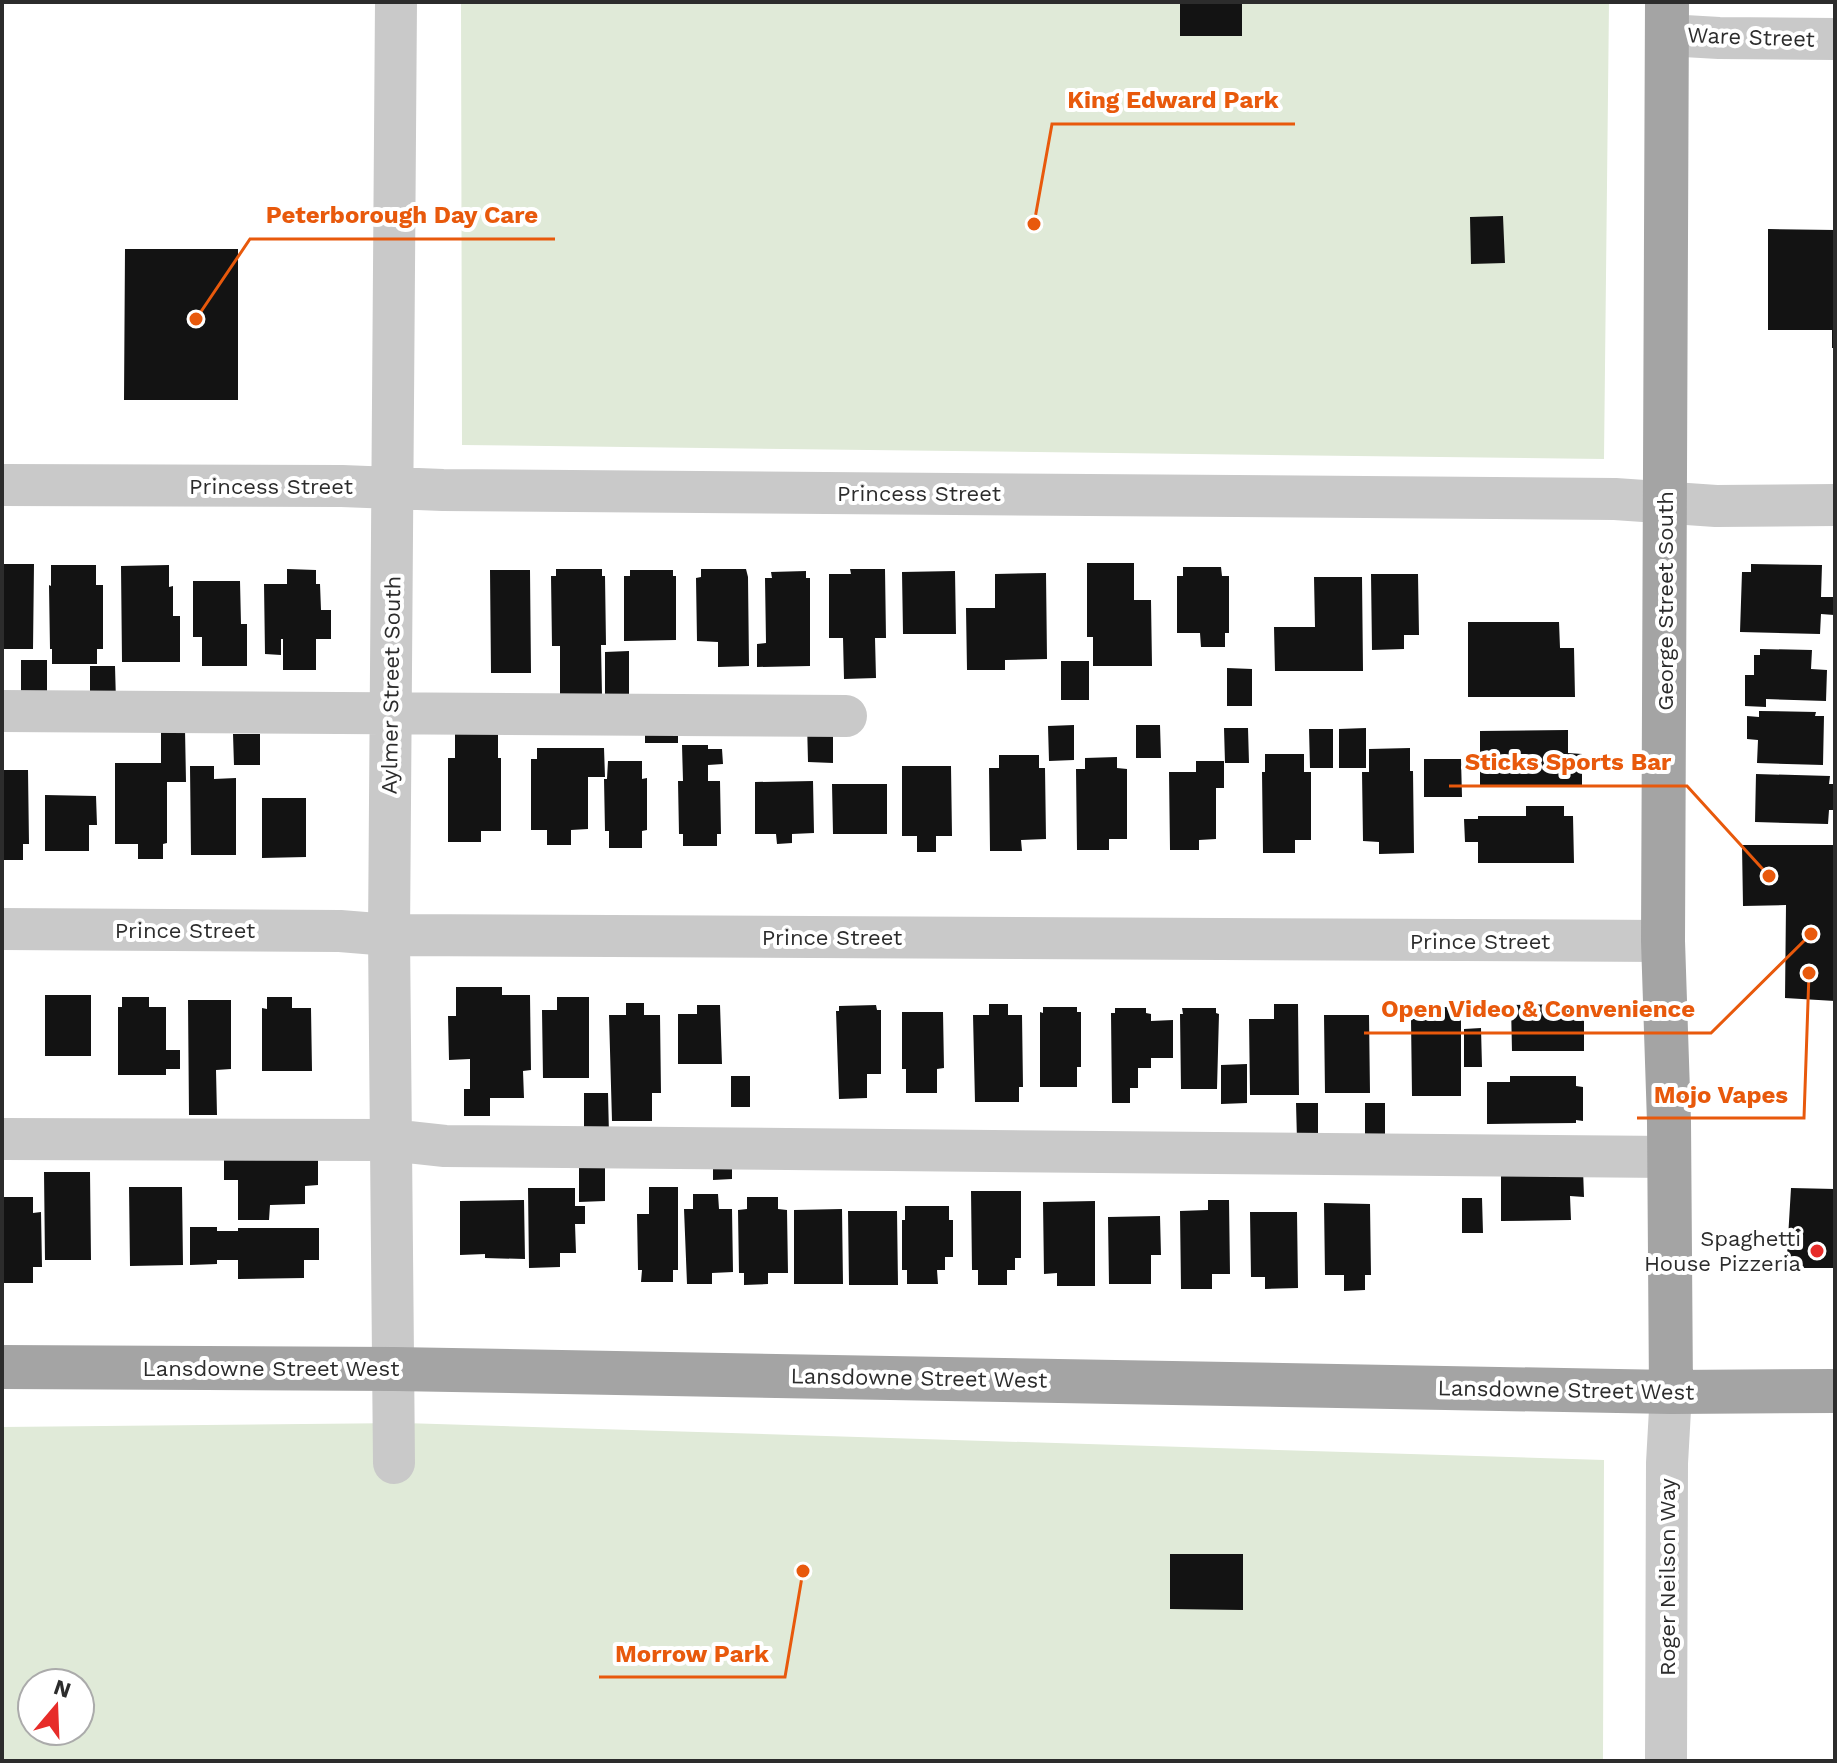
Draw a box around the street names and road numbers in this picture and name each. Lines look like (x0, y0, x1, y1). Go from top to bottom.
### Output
street label: Ware Street (1687, 22, 1815, 52)
street label: Princess Street (189, 474, 353, 499)
street label: Princess Street (837, 481, 1001, 506)
street label: George Street South (1653, 491, 1678, 711)
street label: Aylmer Street South (377, 575, 405, 795)
street label: Prince Street (115, 918, 255, 943)
street label: Prince Street (762, 925, 902, 950)
street label: Prince Street (1410, 929, 1550, 954)
street label: Lansdowne Street West (143, 1356, 399, 1381)
street label: Lansdowne Street West (790, 1363, 1048, 1393)
street label: Lansdowne Street West (1437, 1375, 1695, 1405)
street label: Roger Neilson Way (1655, 1477, 1680, 1676)

